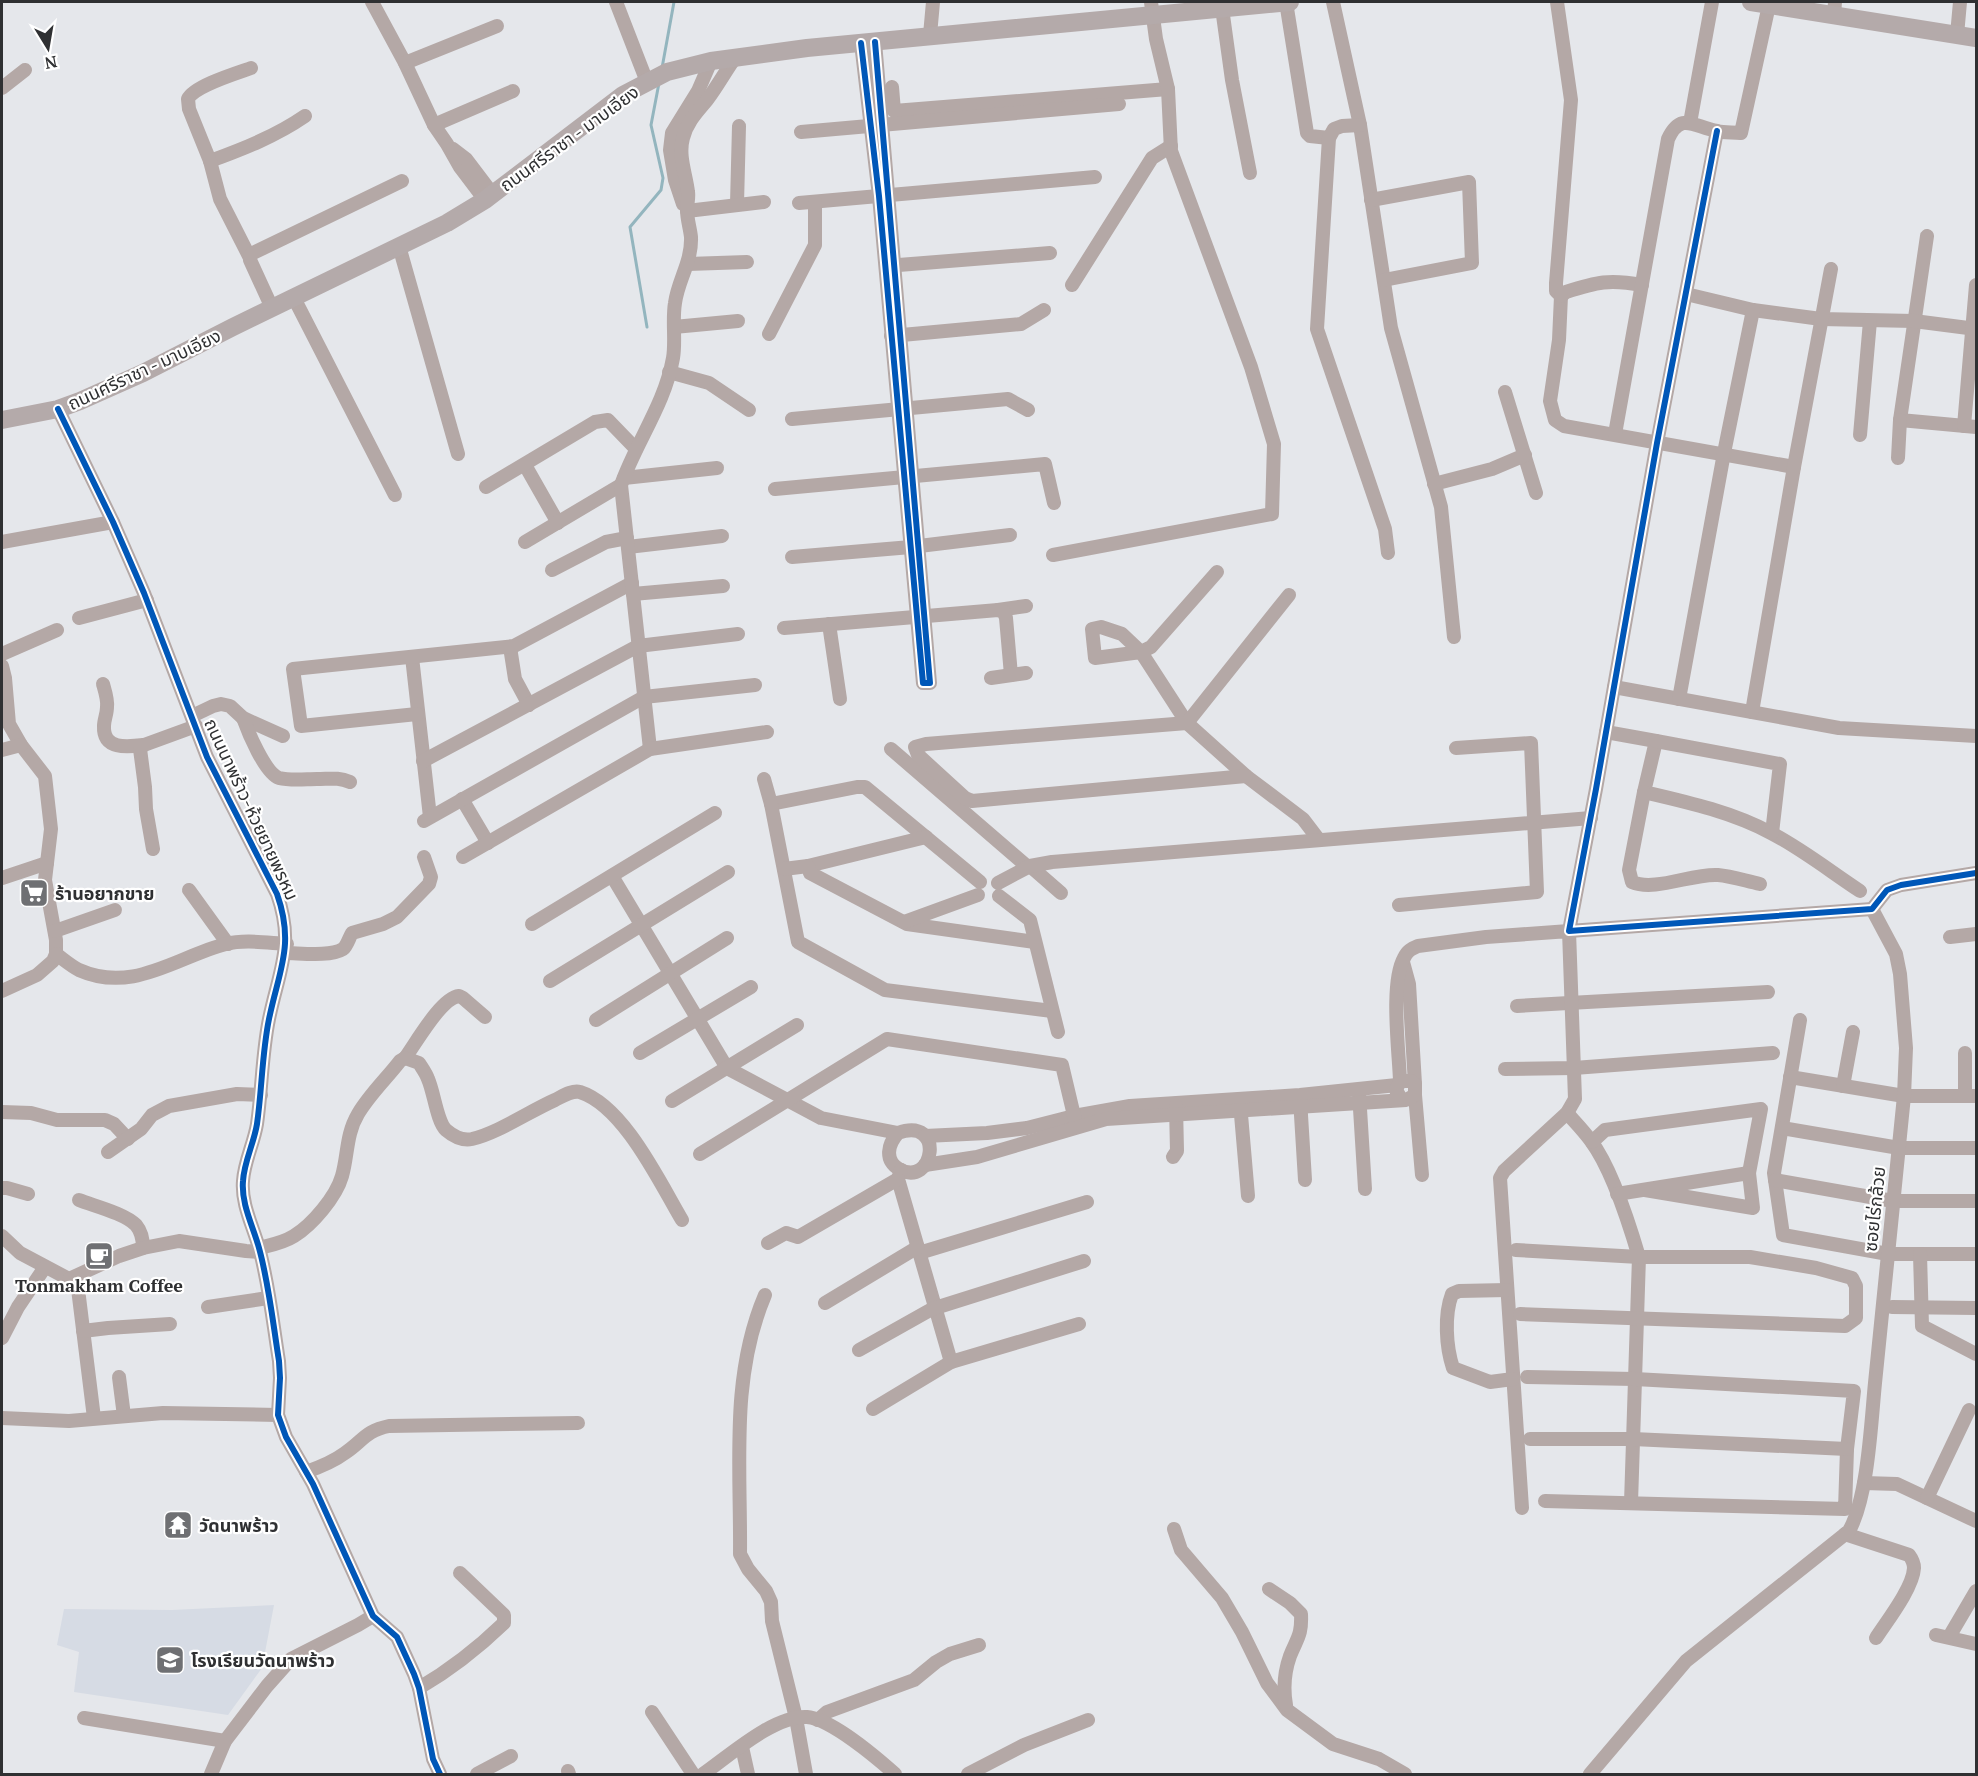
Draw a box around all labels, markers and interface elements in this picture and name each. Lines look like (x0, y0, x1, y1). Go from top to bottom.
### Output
north arrow (18, 18, 78, 78)
text: N (43, 51, 59, 75)
street label: ถนนศรีราชา - มาบเอียง (495, 79, 643, 197)
street label: ถนนศรีราชา - มาบเอียง (64, 323, 224, 415)
street label: ถนนนาพร้าว-ห้วยยายพรหม (199, 714, 305, 904)
supermarket icon: ร้านอยากขาย (18, 877, 50, 909)
place label: ร้านอยากขาย (55, 881, 154, 905)
street label: ซอยไร่กล้วย (1858, 1165, 1890, 1253)
cafe icon: Tonmakham Coffee (83, 1240, 115, 1272)
place label: Tonmakham Coffee (15, 1273, 183, 1297)
temple icon: วัดนาพร้าว (162, 1509, 194, 1541)
place label: วัดนาพร้าว (199, 1513, 279, 1537)
school or university icon: โรงเรียนวัดนาพร้าว (154, 1644, 186, 1676)
place label: โรงเรียนวัดนาพร้าว (191, 1648, 335, 1672)

